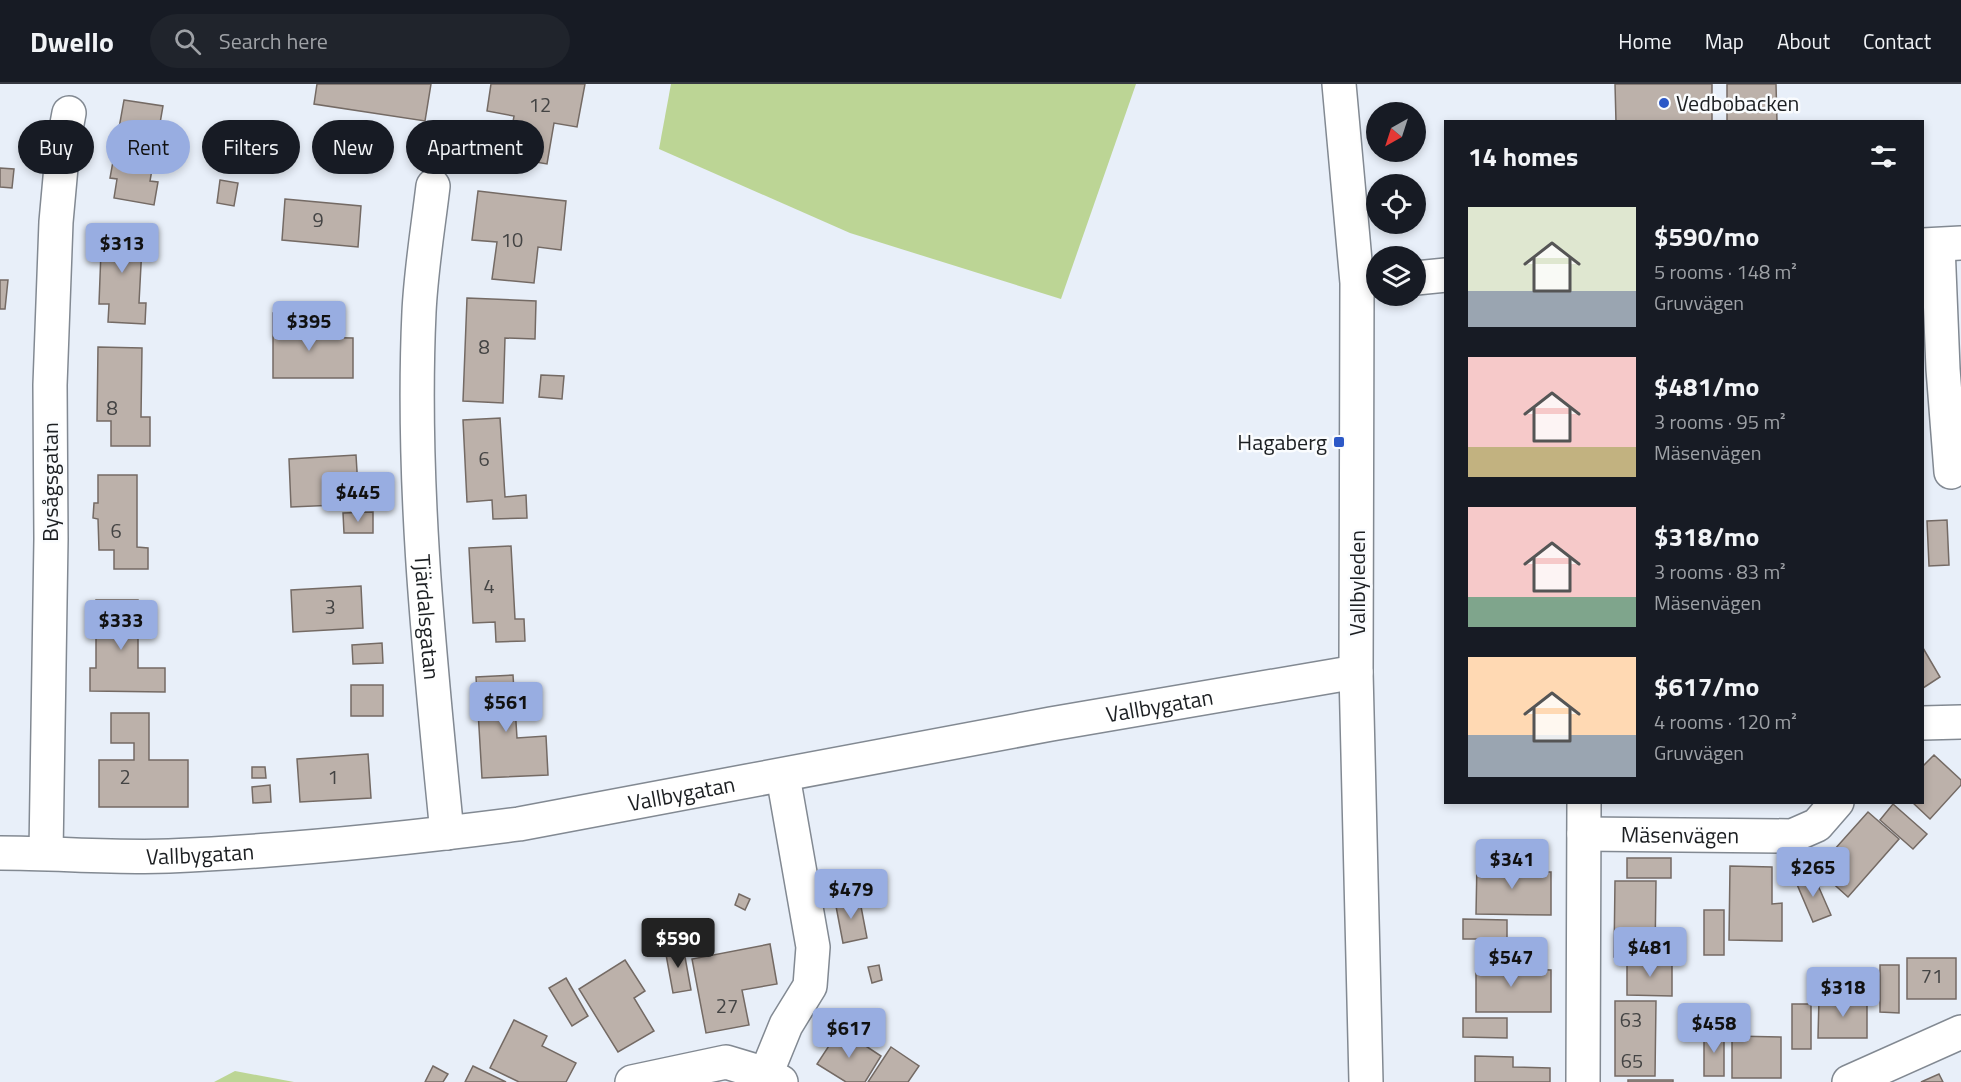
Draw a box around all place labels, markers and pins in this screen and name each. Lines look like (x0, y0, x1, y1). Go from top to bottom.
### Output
place label: Vedbobacken (1676, 86, 1799, 120)
marker: Vedbobacken (1657, 96, 1671, 110)
pin: $313 (86, 223, 158, 274)
pin: $395 (273, 301, 345, 352)
place label: Hagaberg (1237, 425, 1327, 459)
marker: Hagaberg (1332, 435, 1346, 449)
pin: $445 (322, 472, 394, 523)
pin: $333 (85, 600, 157, 651)
pin: $561 (470, 682, 542, 733)
pin: $341 (1476, 839, 1548, 890)
pin: $265 (1777, 847, 1849, 898)
pin: $479 (815, 869, 887, 920)
pin: $590 (642, 918, 714, 969)
pin: $481 (1614, 927, 1686, 978)
pin: $547 (1475, 937, 1547, 988)
pin: $318 (1807, 967, 1879, 1018)
pin: $458 (1678, 1003, 1750, 1054)
pin: $617 (813, 1008, 885, 1059)

